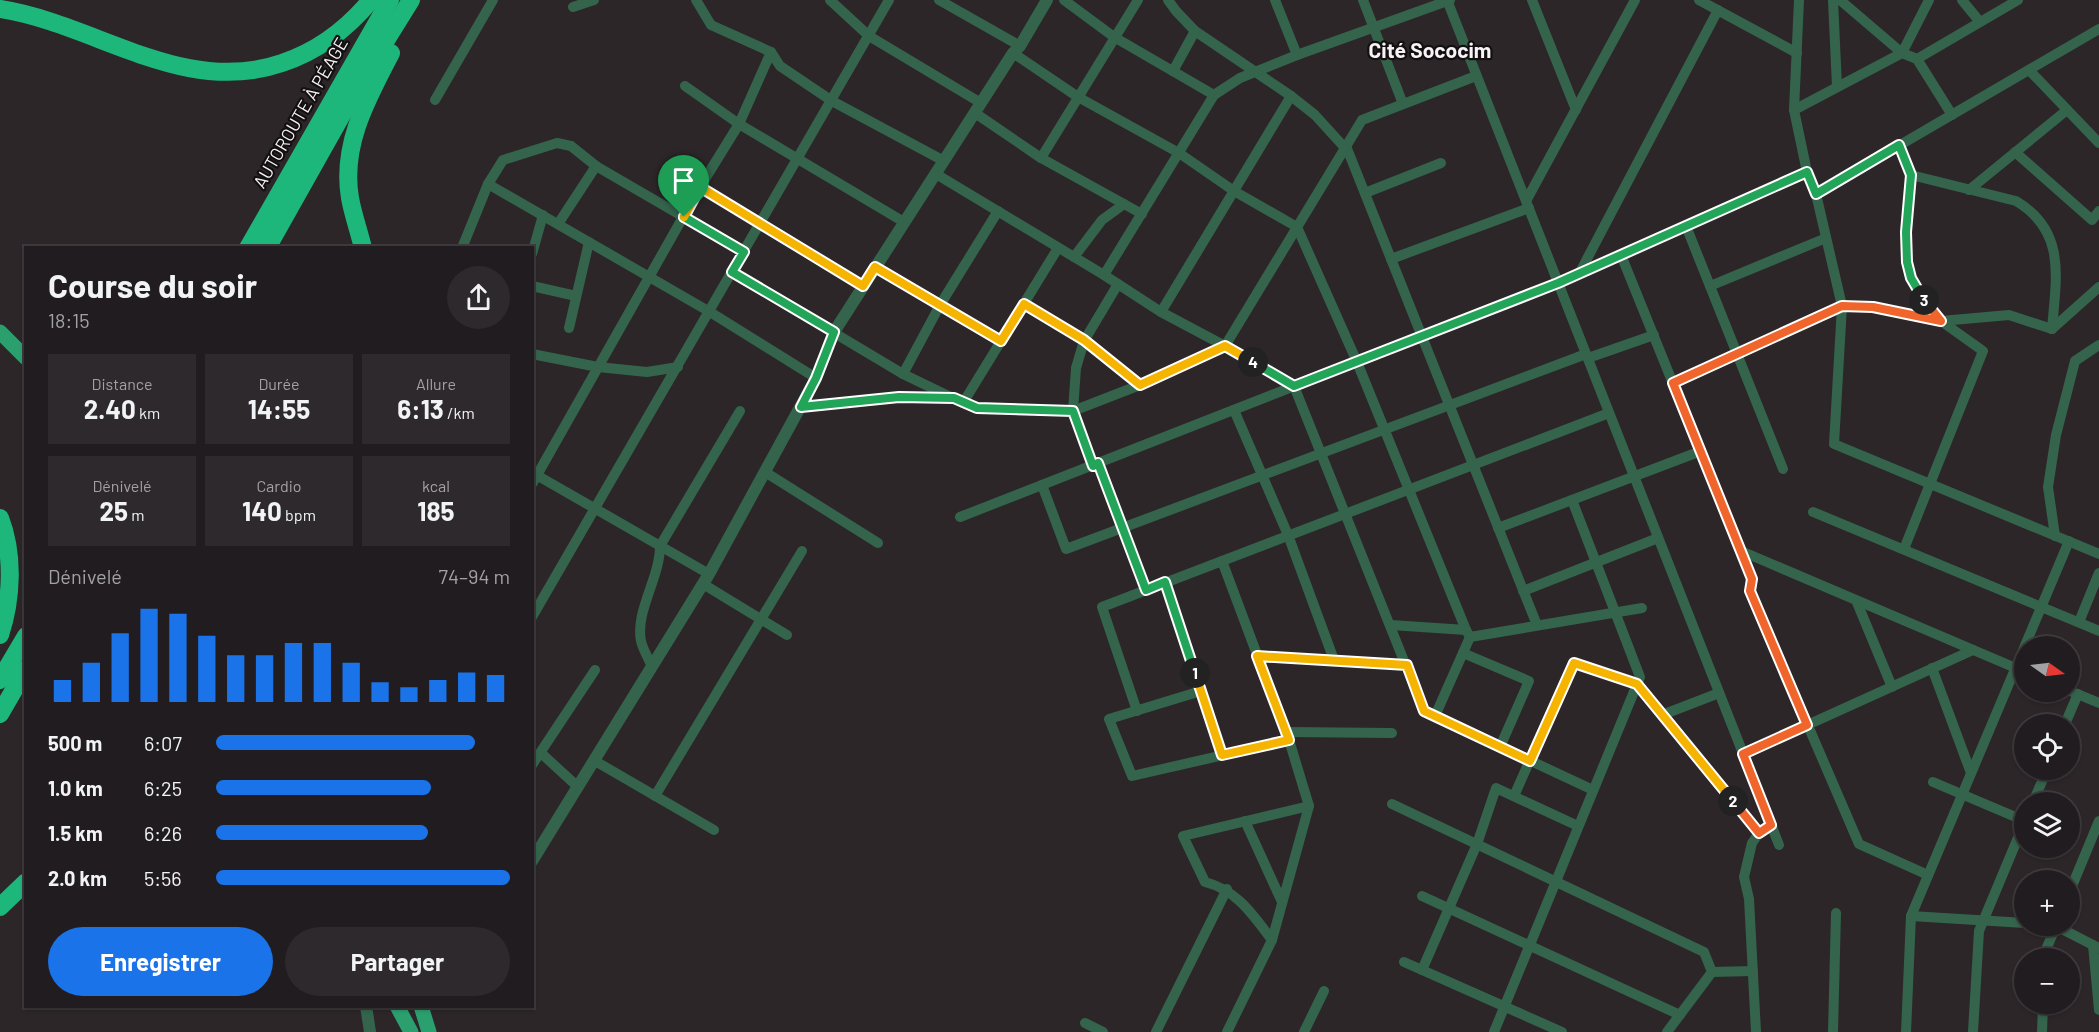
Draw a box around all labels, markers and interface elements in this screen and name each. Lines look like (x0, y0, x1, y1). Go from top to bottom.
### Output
street label: AUTOROUTE À PÉAGE (248, 33, 352, 192)
district label: Cité Sococim (1369, 37, 1491, 62)
pin (658, 155, 709, 217)
icon: arrive (667, 164, 700, 197)
text: Course du soir (48, 265, 257, 305)
button: share (447, 266, 510, 329)
pin: 3 (1909, 285, 1939, 315)
text: 3 (1920, 290, 1928, 309)
text: 18:15 (48, 308, 89, 332)
pin: 4 (1238, 347, 1268, 377)
text: 4 (1248, 352, 1258, 371)
text: Distance (92, 374, 152, 393)
text: Durée (258, 374, 300, 393)
text: Allure (416, 374, 456, 393)
text: 2.40 (84, 393, 136, 424)
text: 14:55 (248, 393, 310, 424)
text: 6:13 (397, 393, 444, 424)
text: km (136, 403, 160, 422)
text: /km (444, 403, 475, 422)
text: Dénivelé (92, 476, 152, 495)
text: Cardio (256, 476, 302, 495)
text: kcal (422, 476, 450, 495)
text: 25 (99, 495, 128, 526)
text: 140 (242, 495, 282, 526)
text: 185 (417, 495, 455, 526)
text: m (128, 505, 145, 524)
text: bpm (282, 505, 316, 524)
text: Dénivelé (48, 564, 122, 588)
text: 74–94 m (439, 564, 510, 588)
north arrow (2014, 636, 2080, 702)
map controls (2014, 636, 2080, 1014)
pin: 1 (1180, 658, 1210, 688)
text: 1 (1192, 663, 1198, 682)
button: locate (2014, 714, 2080, 780)
text: 500 m (48, 731, 102, 755)
text: 6:07 (144, 731, 182, 755)
text: 1.0 km (48, 776, 103, 800)
text: 6:25 (144, 776, 182, 800)
pin: 2 (1718, 786, 1748, 816)
text: 2 (1729, 791, 1737, 810)
button: layers (2014, 792, 2080, 858)
text: 1.5 km (48, 821, 103, 845)
text: 6:26 (144, 821, 182, 845)
text: 2.0 km (48, 866, 107, 890)
text: 5:56 (144, 866, 182, 890)
button: + (2014, 870, 2080, 936)
button: Enregistrer (48, 927, 273, 996)
button: Partager (285, 927, 510, 996)
button: − (2014, 948, 2080, 1014)

